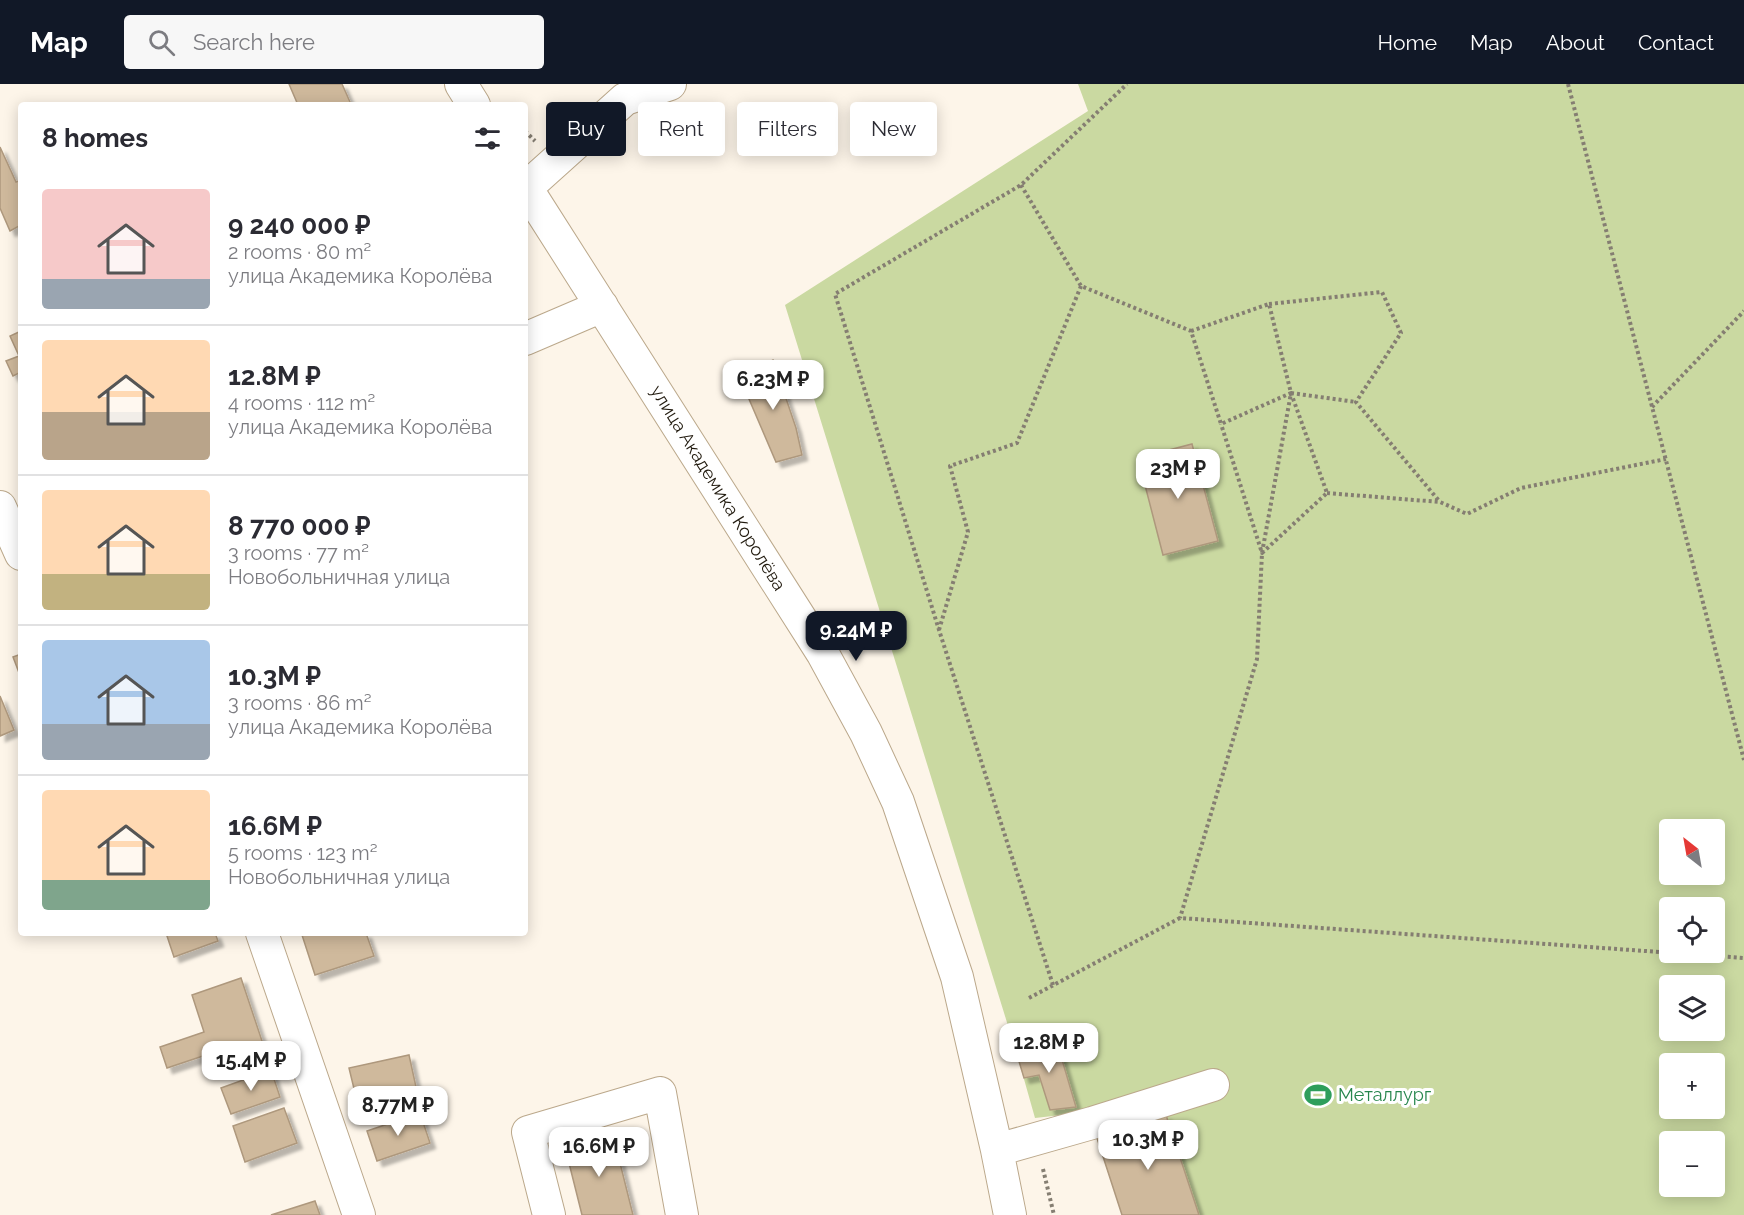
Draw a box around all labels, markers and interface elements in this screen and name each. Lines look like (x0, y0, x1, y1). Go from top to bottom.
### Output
search box (124, 15, 544, 69)
text: Map (30, 26, 88, 59)
icon: search (145, 26, 178, 59)
text: Search here (193, 29, 315, 55)
text: Home (1378, 30, 1437, 55)
text: Map (1470, 30, 1513, 55)
text: About (1546, 30, 1605, 55)
text: Contact (1638, 30, 1714, 55)
chip: Buy (546, 102, 626, 156)
chip: Rent (638, 102, 725, 156)
chip: Filters (737, 102, 838, 156)
chip: New (850, 102, 937, 156)
icon: filters (471, 122, 504, 155)
text: 8 homes (42, 123, 148, 153)
text: 9 240 000 ₽ (228, 210, 371, 240)
icon: home (90, 213, 162, 285)
text: 2 rooms · 80 m² (228, 240, 371, 264)
text: улица Академика Королёва (228, 264, 492, 288)
pin: 6.23M ₽ (718, 360, 828, 411)
text: 12.8M ₽ (228, 361, 321, 391)
icon: home (90, 364, 162, 436)
text: 6.23M ₽ (737, 367, 809, 391)
street label: улица Академика Королёва (646, 381, 790, 594)
text: 4 rooms · 112 m² (228, 391, 375, 415)
text: улица Академика Королёва (228, 415, 492, 439)
pin: 23M ₽ (1136, 449, 1220, 500)
text: 23M ₽ (1150, 456, 1206, 480)
text: 8 770 000 ₽ (228, 511, 371, 541)
icon: home (90, 514, 162, 586)
text: 3 rooms · 77 m² (228, 541, 369, 565)
text: Новобольничная улица (228, 565, 450, 589)
pin: 9.24M ₽ (801, 611, 911, 662)
text: 9.24M ₽ (820, 618, 892, 642)
text: 10.3M ₽ (228, 661, 321, 691)
icon: home (90, 664, 162, 736)
text: 3 rooms · 86 m² (228, 691, 371, 715)
text: улица Академика Королёва (228, 715, 492, 739)
text: 16.6M ₽ (228, 811, 322, 841)
icon: home (90, 814, 162, 886)
north arrow (1659, 819, 1725, 885)
map controls (1659, 819, 1725, 1197)
text: 5 rooms · 123 m² (228, 841, 377, 865)
text: Новобольничная улица (228, 865, 450, 889)
button: locate (1659, 897, 1725, 963)
button: layers (1659, 975, 1725, 1041)
pin: 12.8M ₽ (994, 1023, 1104, 1074)
text: 12.8M ₽ (1013, 1030, 1085, 1054)
pin: 15.4M ₽ (196, 1041, 306, 1092)
text: 15.4M ₽ (216, 1048, 286, 1072)
button: + (1659, 1053, 1725, 1119)
sports icon: Металлург (1303, 1080, 1333, 1110)
place label: Металлург (1338, 1084, 1431, 1105)
pin: 8.77M ₽ (343, 1086, 453, 1137)
text: 8.77M ₽ (362, 1093, 434, 1117)
pin: 10.3M ₽ (1093, 1120, 1203, 1171)
pin: 16.6M ₽ (544, 1127, 654, 1178)
text: 10.3M ₽ (1112, 1127, 1184, 1151)
button: − (1659, 1131, 1725, 1197)
text: 16.6M ₽ (563, 1134, 635, 1158)

